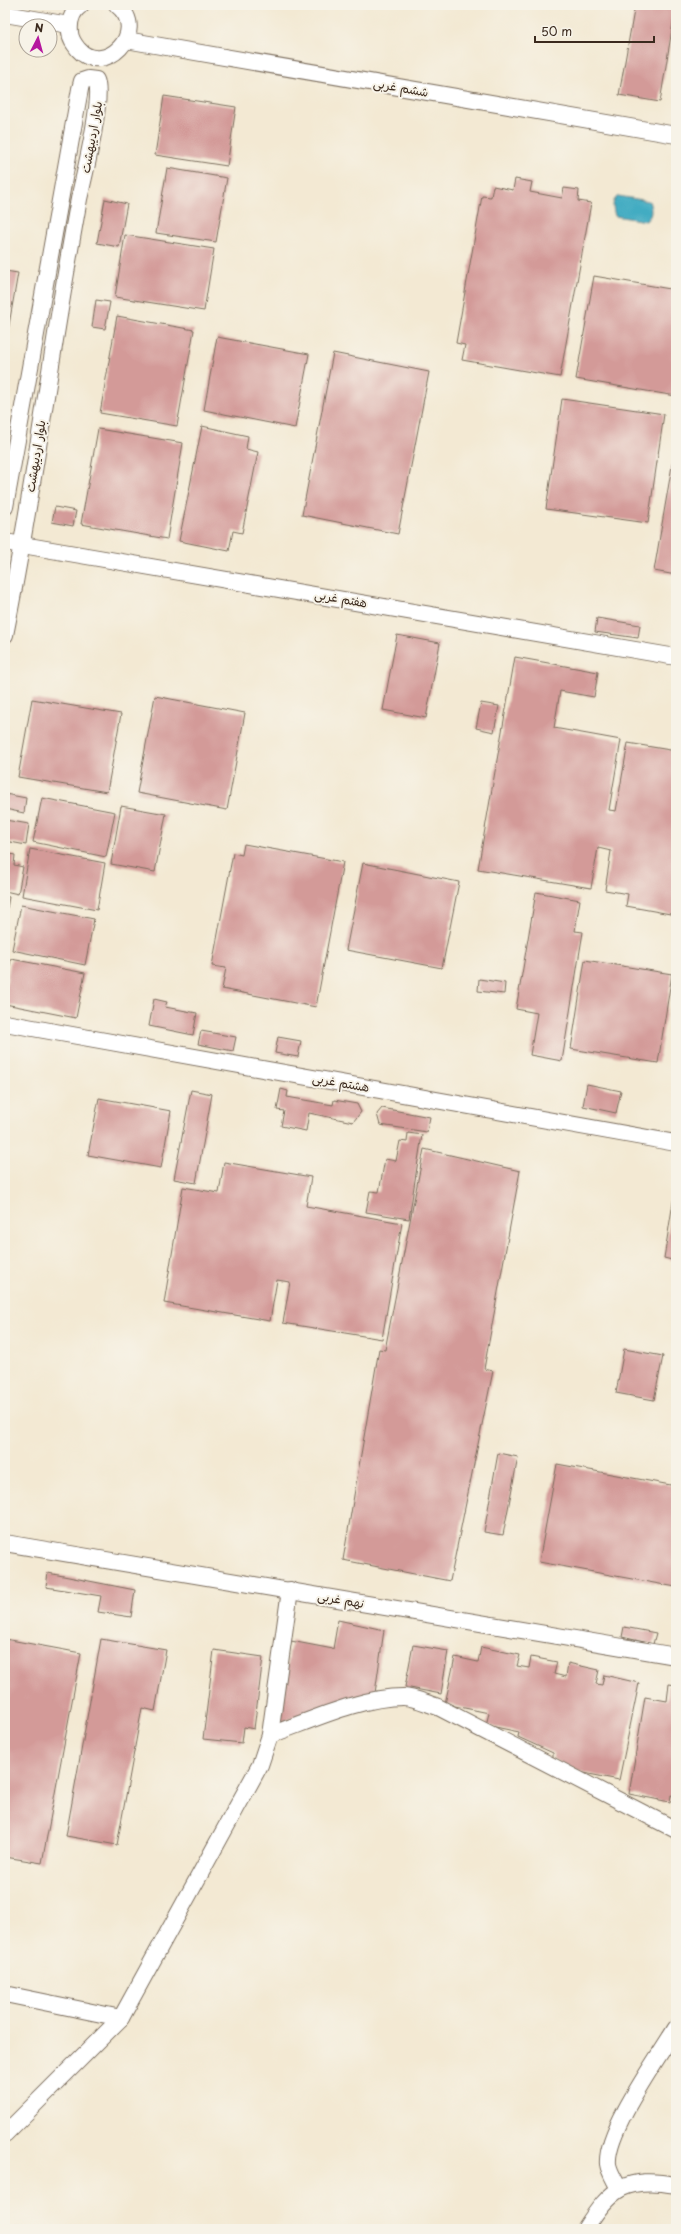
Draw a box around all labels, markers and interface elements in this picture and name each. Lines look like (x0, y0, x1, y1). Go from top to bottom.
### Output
north arrow (18, 18, 58, 58)
scale bar (535, 18, 654, 44)
text: N (34, 19, 45, 36)
text: 50 m (541, 22, 572, 40)
street label: ششم غربی (372, 73, 430, 102)
street label: بلوار اردیبهشت (76, 100, 106, 174)
street label: بلوار اردیبهشت (20, 419, 50, 493)
street label: هفتم غربی (313, 585, 369, 613)
street label: هشتم غربی (311, 1068, 371, 1097)
street label: نهم غربی (316, 1586, 366, 1613)

